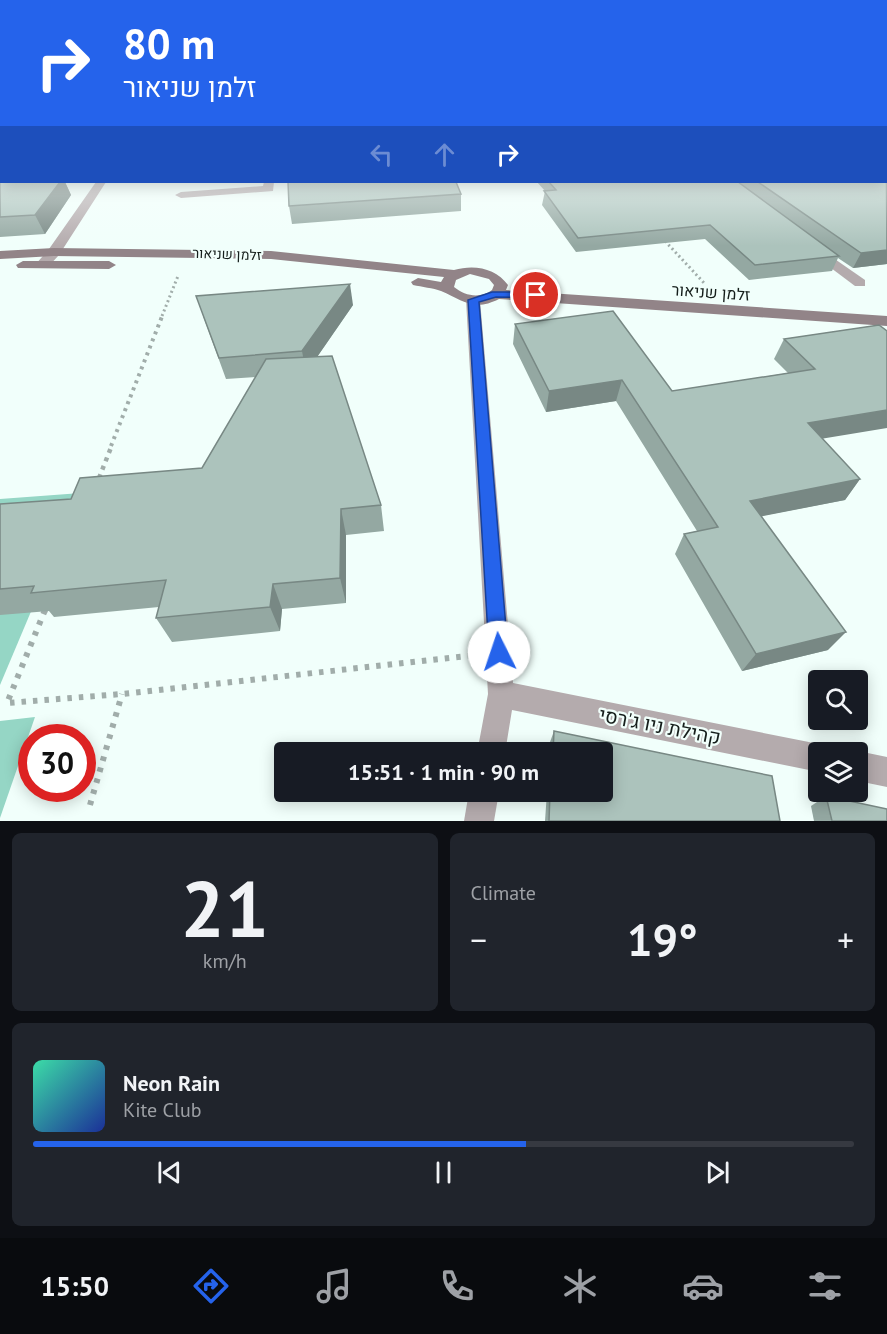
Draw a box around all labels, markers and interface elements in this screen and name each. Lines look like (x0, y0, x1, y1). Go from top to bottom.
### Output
text: 80 m (123, 16, 215, 71)
icon: right (24, 24, 102, 102)
text: זלמן שניאור (123, 70, 256, 104)
icon: left (365, 138, 398, 171)
icon: ahead (428, 138, 461, 171)
icon: right (491, 138, 524, 171)
street label: זלמן שניאור (192, 244, 262, 264)
pin (510, 269, 561, 320)
icon: arrive (519, 278, 552, 311)
street label: זלמן שניאור (671, 279, 751, 305)
position arrow (467, 620, 531, 684)
map controls (808, 670, 868, 802)
button: search (808, 670, 868, 730)
street label: קהילת ניו ג'רסי (597, 701, 723, 751)
speed limit sign: 30 (18, 724, 96, 802)
button: layers (808, 742, 868, 802)
text: 15:51 · 1 min · 90 m (348, 758, 539, 786)
text: 21 (181, 858, 269, 959)
text: Climate (471, 880, 536, 906)
text: 19° (627, 910, 698, 968)
text: − (471, 918, 487, 961)
text: + (837, 918, 854, 961)
text: km/h (203, 948, 247, 974)
text: Neon Rain (123, 1069, 220, 1097)
text: Kite Club (123, 1097, 201, 1123)
icon: previous (153, 1156, 186, 1189)
icon: pause (427, 1156, 460, 1189)
icon: next (701, 1156, 734, 1189)
icon: directions (190, 1265, 232, 1307)
icon: music (313, 1265, 355, 1307)
icon: phone (436, 1265, 478, 1307)
icon: climate (559, 1265, 601, 1307)
icon: car (682, 1265, 724, 1307)
icon: filters (804, 1265, 846, 1307)
text: 15:50 (40, 1269, 109, 1303)

